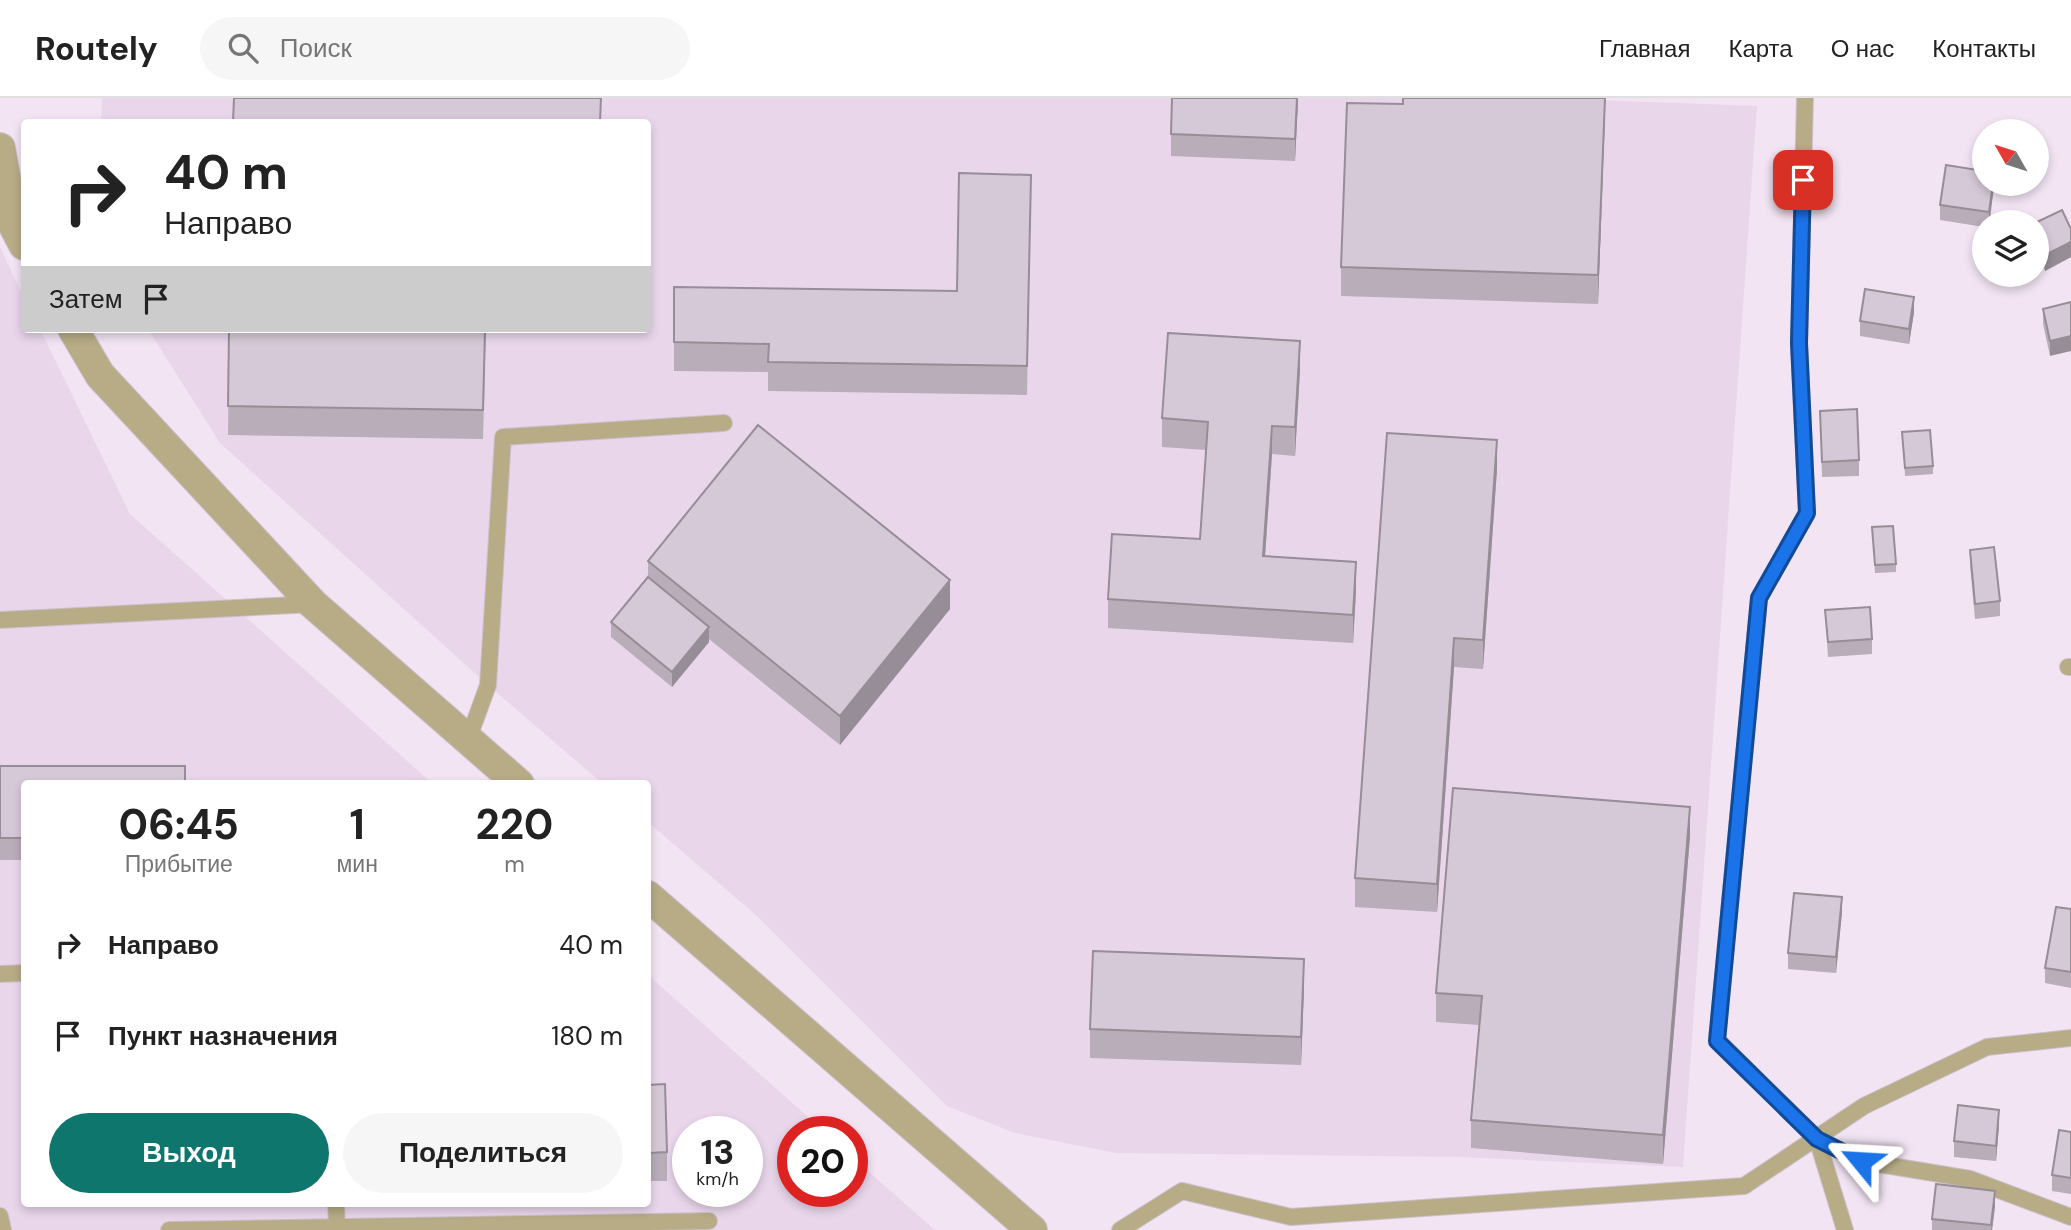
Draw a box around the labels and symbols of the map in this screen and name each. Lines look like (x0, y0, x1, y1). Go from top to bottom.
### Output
north arrow (1972, 119, 2049, 196)
pin (1773, 150, 1833, 210)
speed limit sign: 20 (777, 1116, 868, 1207)
position arrow (1824, 1124, 1898, 1198)

